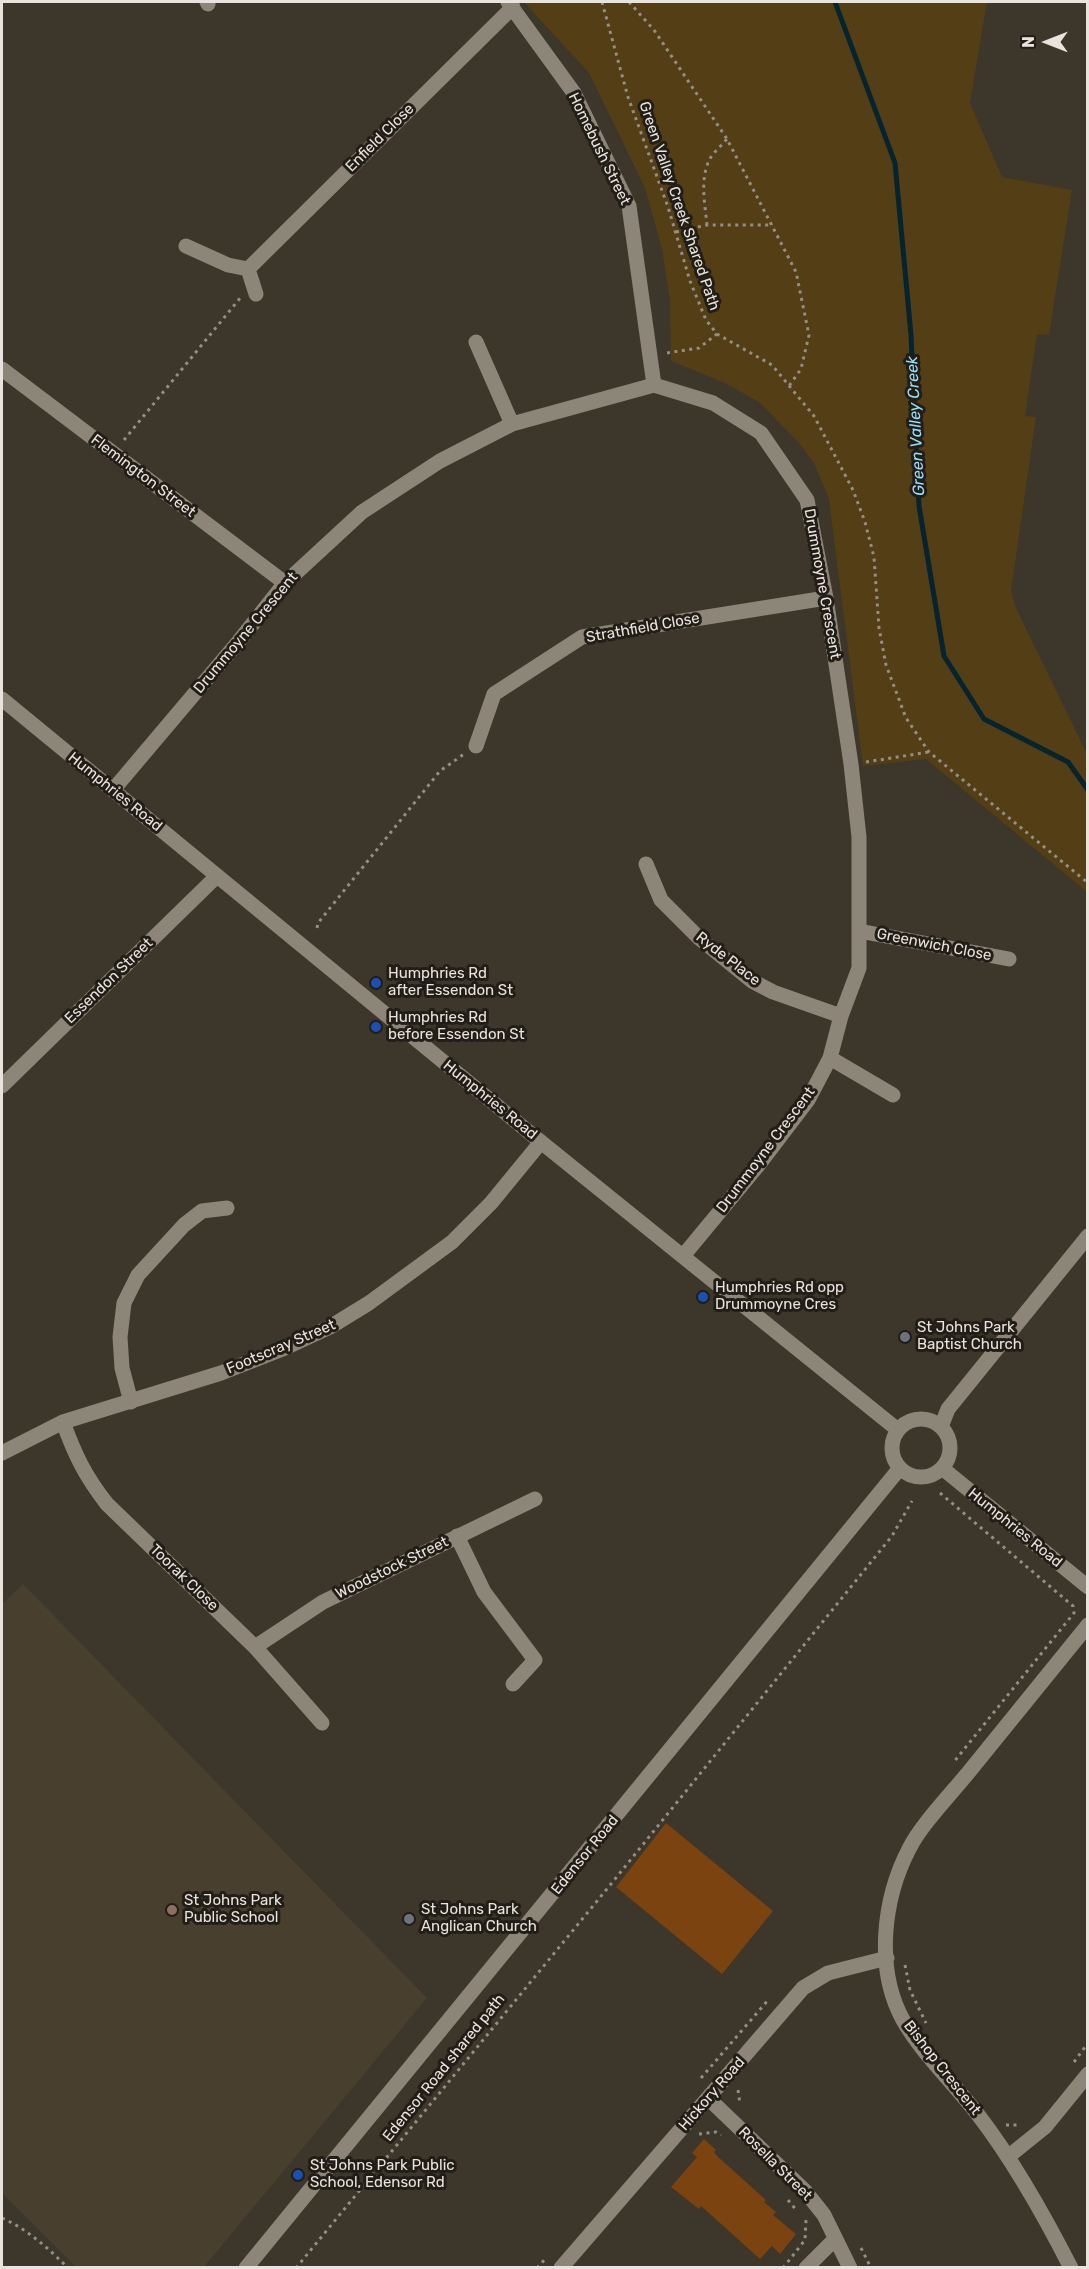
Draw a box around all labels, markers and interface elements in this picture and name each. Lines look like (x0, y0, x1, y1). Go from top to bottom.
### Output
north arrow (1017, 12, 1077, 72)
text: N (1019, 36, 1038, 48)
street label: Homebush Street (564, 90, 634, 208)
street label: Green Valley Creek Shared Path (635, 99, 723, 313)
street label: Enfield Close (342, 100, 418, 176)
water label: Green Valley Creek (903, 355, 929, 497)
street label: Flemington Street (87, 431, 199, 521)
street label: Drummoyne Crescent (800, 507, 844, 661)
street label: Drummoyne Crescent (190, 569, 302, 697)
street label: Strathfield Close (585, 609, 701, 647)
street label: Humphries Road (64, 749, 166, 835)
street label: Greenwich Close (875, 925, 993, 965)
street label: Ryde Place (692, 928, 764, 990)
street label: Essendon Street (61, 934, 157, 1028)
place label: Humphries Rd after Essendon St (388, 965, 513, 1000)
marker: Humphries Rd after Essendon St (369, 976, 383, 990)
place label: Humphries Rd before Essendon St (388, 1009, 524, 1044)
marker: Humphries Rd before Essendon St (369, 1020, 383, 1034)
street label: Humphries Road (439, 1057, 541, 1143)
street label: Drummoyne Crescent (713, 1084, 819, 1216)
place label: Humphries Rd opp Drummoyne Cres (715, 1279, 844, 1314)
marker: Humphries Rd opp Drummoyne Cres (696, 1290, 710, 1304)
street label: Footscray Street (224, 1316, 338, 1378)
place label: St Johns Park Baptist Church (917, 1319, 1022, 1354)
marker: St Johns Park Baptist Church (898, 1330, 912, 1344)
street label: Humphries Road (964, 1485, 1066, 1571)
street label: Woodstock Street (333, 1533, 451, 1603)
street label: Toorak Close (146, 1541, 222, 1615)
street label: Edensor Road (548, 1812, 622, 1898)
place label: St Johns Park Public School (184, 1892, 282, 1927)
place label: St Johns Park Anglican Church (421, 1901, 537, 1936)
marker: St Johns Park Public School (165, 1903, 179, 1917)
marker: St Johns Park Anglican Church (402, 1912, 416, 1926)
street label: Edensor Road shared path (379, 1991, 509, 2145)
street label: Bishop Crescent (900, 2017, 984, 2119)
street label: Hickory Road (675, 2053, 749, 2135)
street label: Rosella Street (734, 2123, 816, 2205)
place label: St Johns Park Public School, Edensor Rd (310, 2157, 455, 2192)
marker: St Johns Park Public School, Edensor Rd (291, 2168, 305, 2182)

